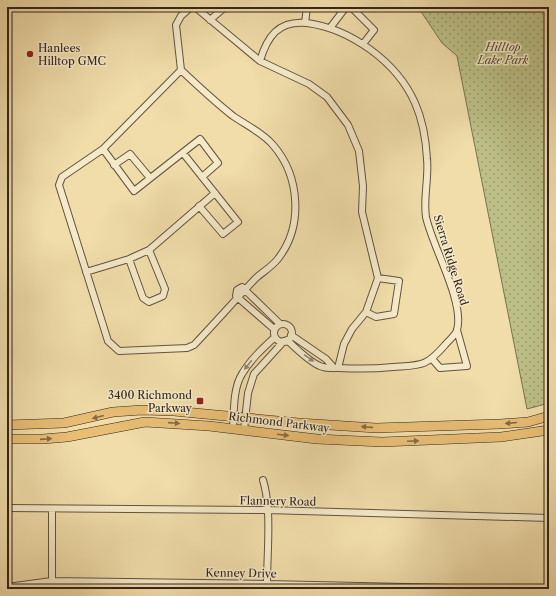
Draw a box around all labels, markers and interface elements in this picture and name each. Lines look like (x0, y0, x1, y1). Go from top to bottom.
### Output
park label: Hilltop Lake Park (476, 40, 529, 67)
place label: Hanlees Hilltop GMC (38, 41, 106, 68)
marker: Hanlees Hilltop GMC (25, 49, 35, 59)
street label: Sierra Ridge Road (431, 213, 472, 307)
one-way arrow (303, 354, 314, 362)
one-way arrow (244, 360, 253, 371)
place label: 3400 Richmond Parkway (108, 388, 193, 415)
marker: 3400 Richmond Parkway (195, 396, 205, 406)
street label: Richmond Parkway (228, 409, 331, 435)
one-way arrow (92, 414, 104, 420)
one-way arrow (168, 419, 180, 426)
one-way arrow (505, 420, 517, 427)
one-way arrow (361, 424, 373, 431)
one-way arrow (277, 432, 289, 438)
one-way arrow (40, 435, 52, 442)
one-way arrow (407, 438, 420, 444)
street label: Flannery Road (240, 493, 317, 509)
street label: Kenney Drive (205, 565, 277, 581)

